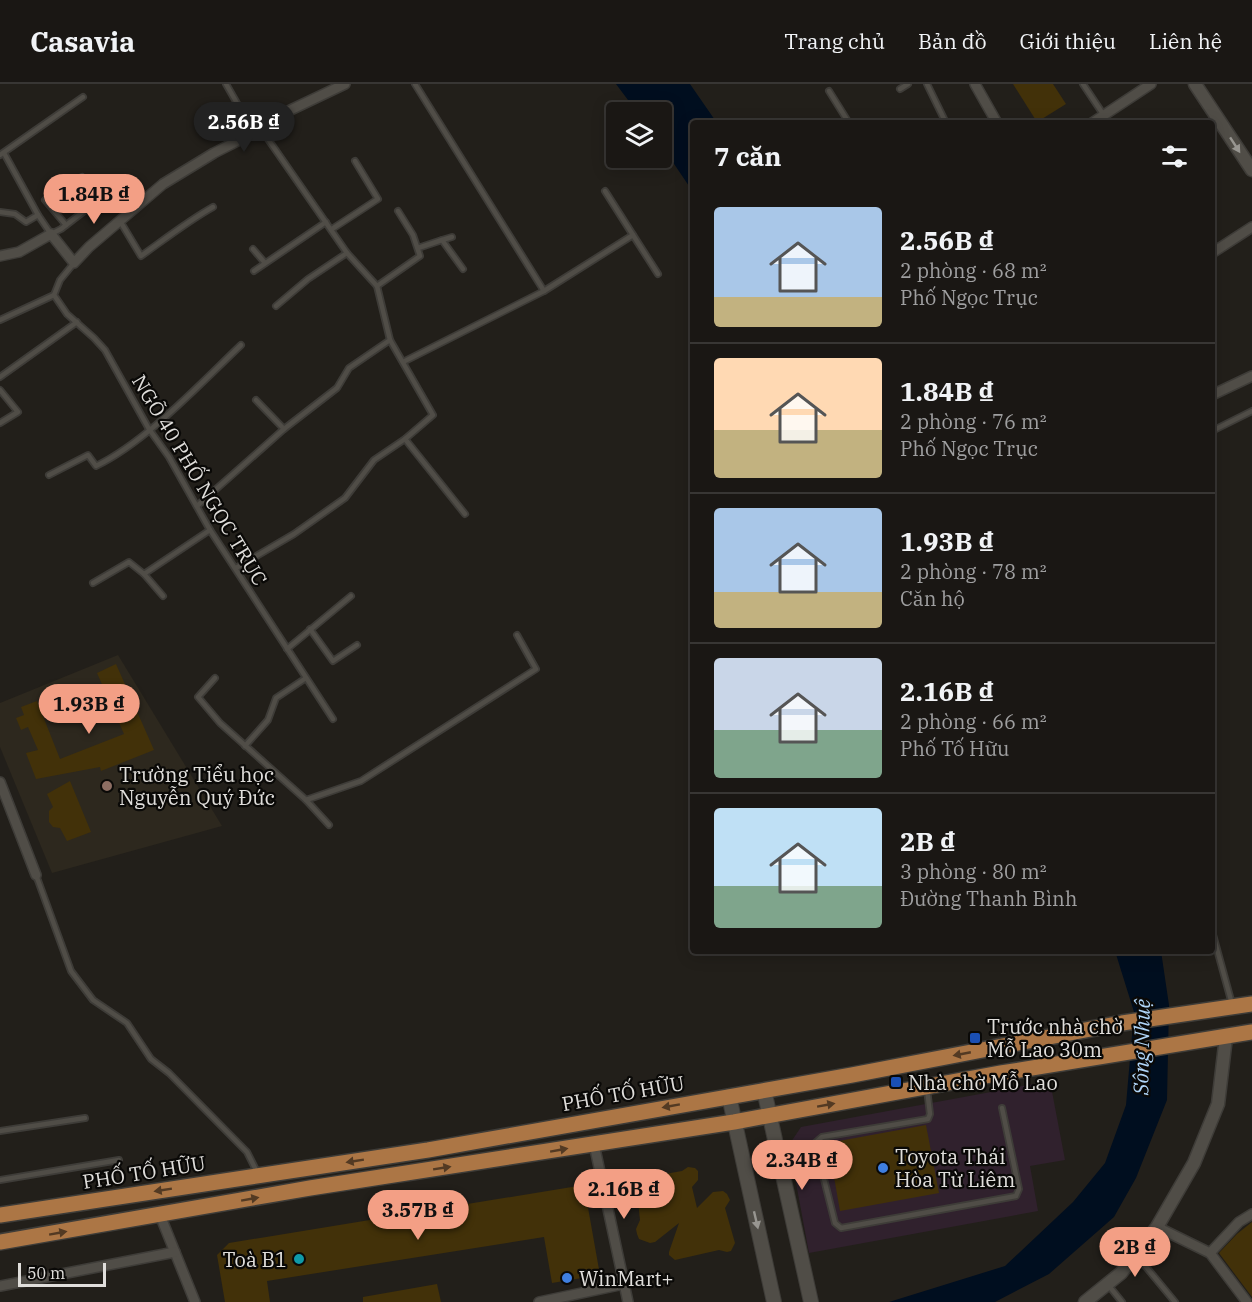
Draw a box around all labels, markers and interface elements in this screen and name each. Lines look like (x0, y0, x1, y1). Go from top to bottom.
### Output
text: Casavia (30, 23, 135, 60)
text: Trang chủ (784, 27, 885, 55)
text: Bản đồ (918, 27, 987, 55)
text: Giới thiệu (1020, 27, 1116, 55)
text: Liên hệ (1149, 27, 1222, 55)
pin: 2.56B ₫ (189, 102, 299, 153)
map controls (606, 102, 672, 168)
button: layers (606, 102, 672, 168)
text: 2.56B ₫ (208, 108, 280, 135)
one-way arrow (1229, 137, 1240, 153)
text: 7 căn (714, 139, 782, 173)
icon: filters (1158, 140, 1191, 173)
pin: 1.84B ₫ (39, 174, 149, 225)
text: 1.84B ₫ (58, 180, 130, 207)
text: 2.56B ₫ (900, 223, 994, 257)
icon: home (762, 231, 834, 303)
text: 2 phòng · 68 m² (900, 257, 1047, 284)
text: Phố Ngọc Trục (900, 284, 1038, 311)
street label: NGÕ 40 PHỐ NGỌC TRỤC (126, 368, 276, 591)
text: 1.84B ₫ (900, 374, 994, 408)
icon: home (762, 382, 834, 454)
text: 2 phòng · 76 m² (900, 408, 1047, 435)
text: Phố Ngọc Trục (900, 435, 1038, 462)
text: 1.93B ₫ (900, 524, 994, 558)
icon: home (762, 532, 834, 604)
text: 2 phòng · 78 m² (900, 558, 1047, 585)
text: Căn hộ (900, 585, 965, 612)
text: 2.16B ₫ (900, 674, 994, 708)
icon: home (762, 682, 834, 754)
pin: 1.93B ₫ (34, 684, 144, 735)
text: 1.93B ₫ (53, 690, 125, 717)
text: 2 phòng · 66 m² (900, 708, 1047, 735)
text: Phố Tố Hữu (900, 735, 1009, 762)
place label: Trường Tiểu học Nguyễn Quý Đức (119, 761, 275, 811)
marker: Trường Tiểu học Nguyễn Quý Đức (100, 779, 114, 793)
text: 2B ₫ (900, 824, 956, 858)
icon: home (762, 832, 834, 904)
text: 3 phòng · 80 m² (900, 858, 1047, 885)
text: Đường Thanh Bình (900, 885, 1077, 912)
water label: Sông Nhuệ (1126, 998, 1156, 1096)
place label: Trước nhà chờ Mỗ Lao 30m (987, 1013, 1123, 1063)
marker: Trước nhà chờ Mỗ Lao 30m (968, 1031, 982, 1045)
one-way arrow (952, 1050, 971, 1059)
street label: PHỐ TỐ HỮU (559, 1067, 686, 1117)
place label: Nhà chờ Mỗ Lao (908, 1069, 1058, 1096)
marker: Nhà chờ Mỗ Lao (889, 1075, 903, 1089)
one-way arrow (817, 1100, 836, 1109)
one-way arrow (662, 1102, 681, 1111)
pin: 2.34B ₫ (747, 1140, 857, 1191)
place label: Toyota Thái Hòa Từ Liêm (895, 1143, 1015, 1193)
one-way arrow (550, 1145, 569, 1154)
text: 2.34B ₫ (766, 1146, 838, 1173)
street label: PHỐ TỐ HỮU (80, 1147, 207, 1195)
one-way arrow (346, 1157, 365, 1166)
marker: Toyota Thái Hòa Từ Liêm (876, 1161, 890, 1175)
one-way arrow (433, 1164, 452, 1173)
pin: 2.16B ₫ (569, 1169, 679, 1220)
text: 2.16B ₫ (588, 1175, 660, 1202)
one-way arrow (153, 1186, 172, 1195)
pin: 3.57B ₫ (363, 1190, 473, 1241)
one-way arrow (240, 1194, 259, 1203)
text: 3.57B ₫ (382, 1196, 454, 1223)
one-way arrow (751, 1211, 761, 1229)
pin: 2B ₫ (1099, 1227, 1171, 1278)
one-way arrow (48, 1228, 67, 1237)
text: 2B ₫ (1113, 1233, 1157, 1260)
place label: Toà B1 (222, 1246, 287, 1273)
marker: Toà B1 (292, 1252, 306, 1266)
scale bar (18, 1260, 106, 1288)
text: 50 m (27, 1263, 65, 1283)
place label: WinMart+ (579, 1265, 674, 1292)
marker: WinMart+ (560, 1271, 574, 1285)

